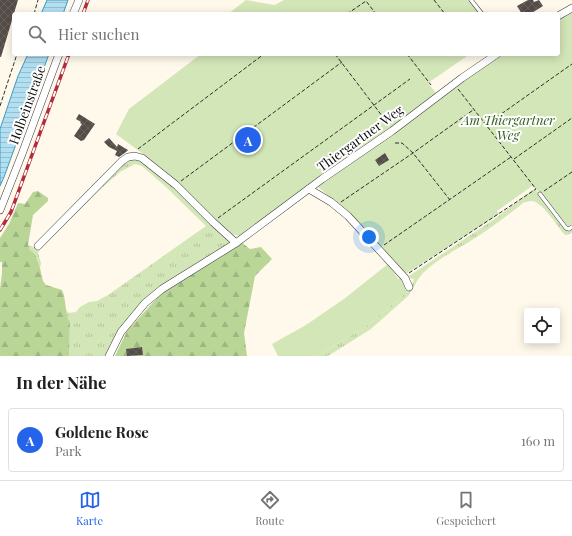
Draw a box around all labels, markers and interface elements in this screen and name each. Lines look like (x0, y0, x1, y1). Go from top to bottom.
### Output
search box (12, 12, 560, 56)
icon: search (26, 23, 48, 45)
text: Hier suchen (58, 24, 140, 44)
street label: Holbeinstraße (4, 63, 49, 147)
street label: Thiergartner Weg (313, 101, 406, 175)
park label: Am Thiergartner Weg (459, 111, 555, 143)
pin: A (235, 125, 261, 155)
your location (359, 227, 379, 247)
map controls (524, 308, 560, 344)
button: locate (524, 308, 560, 344)
text: In der Nähe (16, 371, 107, 393)
text: Goldene Rose (55, 422, 149, 442)
text: A (26, 432, 34, 449)
text: 160 m (521, 432, 555, 449)
text: Park (55, 442, 82, 459)
tab: Karte (76, 489, 103, 528)
tab: Route (255, 489, 284, 528)
tab: Gespeichert (436, 489, 496, 528)

